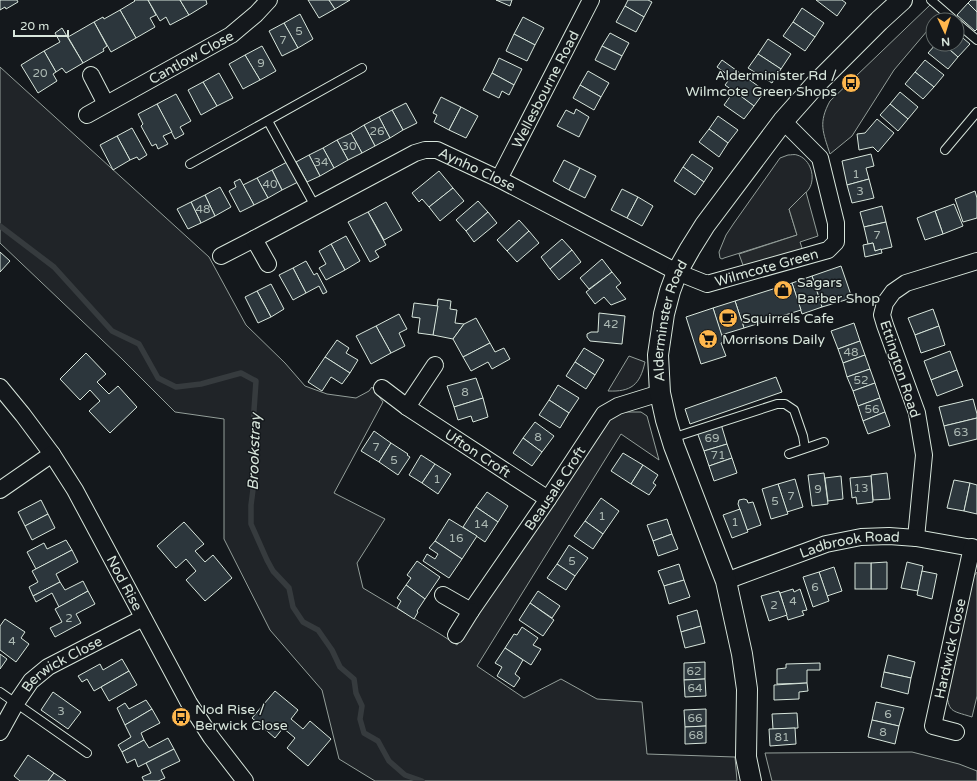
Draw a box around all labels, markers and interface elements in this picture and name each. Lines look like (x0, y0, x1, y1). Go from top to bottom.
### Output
scale bar (14, 12, 68, 38)
north arrow (925, 12, 965, 52)
text: 20 m (20, 19, 49, 33)
house number: 5 (295, 24, 303, 38)
street label: Cantlow Close (146, 27, 236, 88)
street label: Wellesbourne Road (508, 28, 582, 151)
house number: 7 (279, 33, 287, 47)
text: N (941, 35, 951, 48)
house number: 9 (257, 56, 265, 70)
house number: 20 (32, 66, 48, 80)
place label: Alderminister Rd / Wilmcote Green Shops (686, 67, 837, 100)
bus stop icon: Alderminister Rd / Wilmcote Green Shops (840, 72, 862, 94)
house number: 26 (369, 124, 385, 138)
house number: 30 (341, 139, 357, 153)
street label: Aynho Close (436, 143, 518, 195)
house number: 34 (313, 155, 329, 169)
house number: 1 (852, 167, 860, 181)
house number: 40 (262, 177, 278, 191)
house number: 3 (856, 184, 864, 198)
house number: 48 (195, 202, 211, 216)
house number: 7 (873, 228, 881, 242)
street label: Wilmcote Green (713, 245, 820, 290)
street label: Alderminster Road (649, 257, 691, 382)
place label: Sagars Barber Shop (797, 274, 880, 307)
shop icon: Sagars Barber Shop (772, 279, 794, 301)
cafe icon: Squirrels Cafe (717, 307, 739, 329)
place label: Squirrels Cafe (742, 310, 834, 327)
house number: 42 (603, 317, 619, 331)
street label: Ettington Road (876, 318, 924, 420)
supermarket icon: Morrisons Daily (697, 328, 719, 350)
place label: Morrisons Daily (722, 331, 825, 348)
house number: 48 (843, 345, 859, 359)
house number: 52 (853, 373, 869, 387)
house number: 8 (461, 385, 469, 399)
house number: 56 (864, 402, 880, 416)
water label: Brookstray (244, 411, 264, 491)
street label: Ufton Croft (442, 425, 515, 481)
house number: 63 (953, 425, 969, 439)
house number: 8 (534, 430, 542, 444)
house number: 69 (704, 431, 720, 445)
house number: 7 (372, 440, 380, 454)
street label: Beausale Croft (521, 442, 589, 533)
house number: 71 (710, 448, 726, 462)
house number: 5 (390, 453, 398, 467)
house number: 1 (433, 472, 441, 486)
house number: 13 (853, 481, 869, 495)
house number: 9 (814, 482, 822, 496)
house number: 7 (787, 489, 795, 503)
house number: 5 (771, 494, 779, 508)
house number: 1 (598, 509, 606, 523)
house number: 1 (731, 515, 739, 529)
house number: 14 (473, 517, 489, 531)
street label: Ladbrook Road (797, 527, 900, 562)
house number: 16 (448, 531, 464, 545)
street label: Nod Rise (103, 552, 146, 614)
house number: 5 (568, 554, 576, 568)
house number: 6 (811, 580, 819, 594)
house number: 4 (789, 594, 797, 608)
street label: Hardwick Close (931, 597, 969, 700)
house number: 2 (770, 598, 778, 612)
house number: 2 (65, 611, 73, 625)
street label: Berwick Close (18, 632, 105, 695)
house number: 4 (8, 634, 16, 648)
house number: 62 (686, 664, 702, 678)
house number: 64 (687, 681, 703, 695)
place label: Nod Rise / Berwick Close (195, 701, 288, 734)
house number: 3 (57, 704, 65, 718)
bus stop icon: Nod Rise / Berwick Close (170, 706, 192, 728)
house number: 6 (884, 707, 892, 721)
house number: 66 (687, 711, 703, 725)
house number: 8 (879, 725, 887, 739)
house number: 68 (688, 728, 704, 742)
house number: 81 (774, 730, 790, 744)

